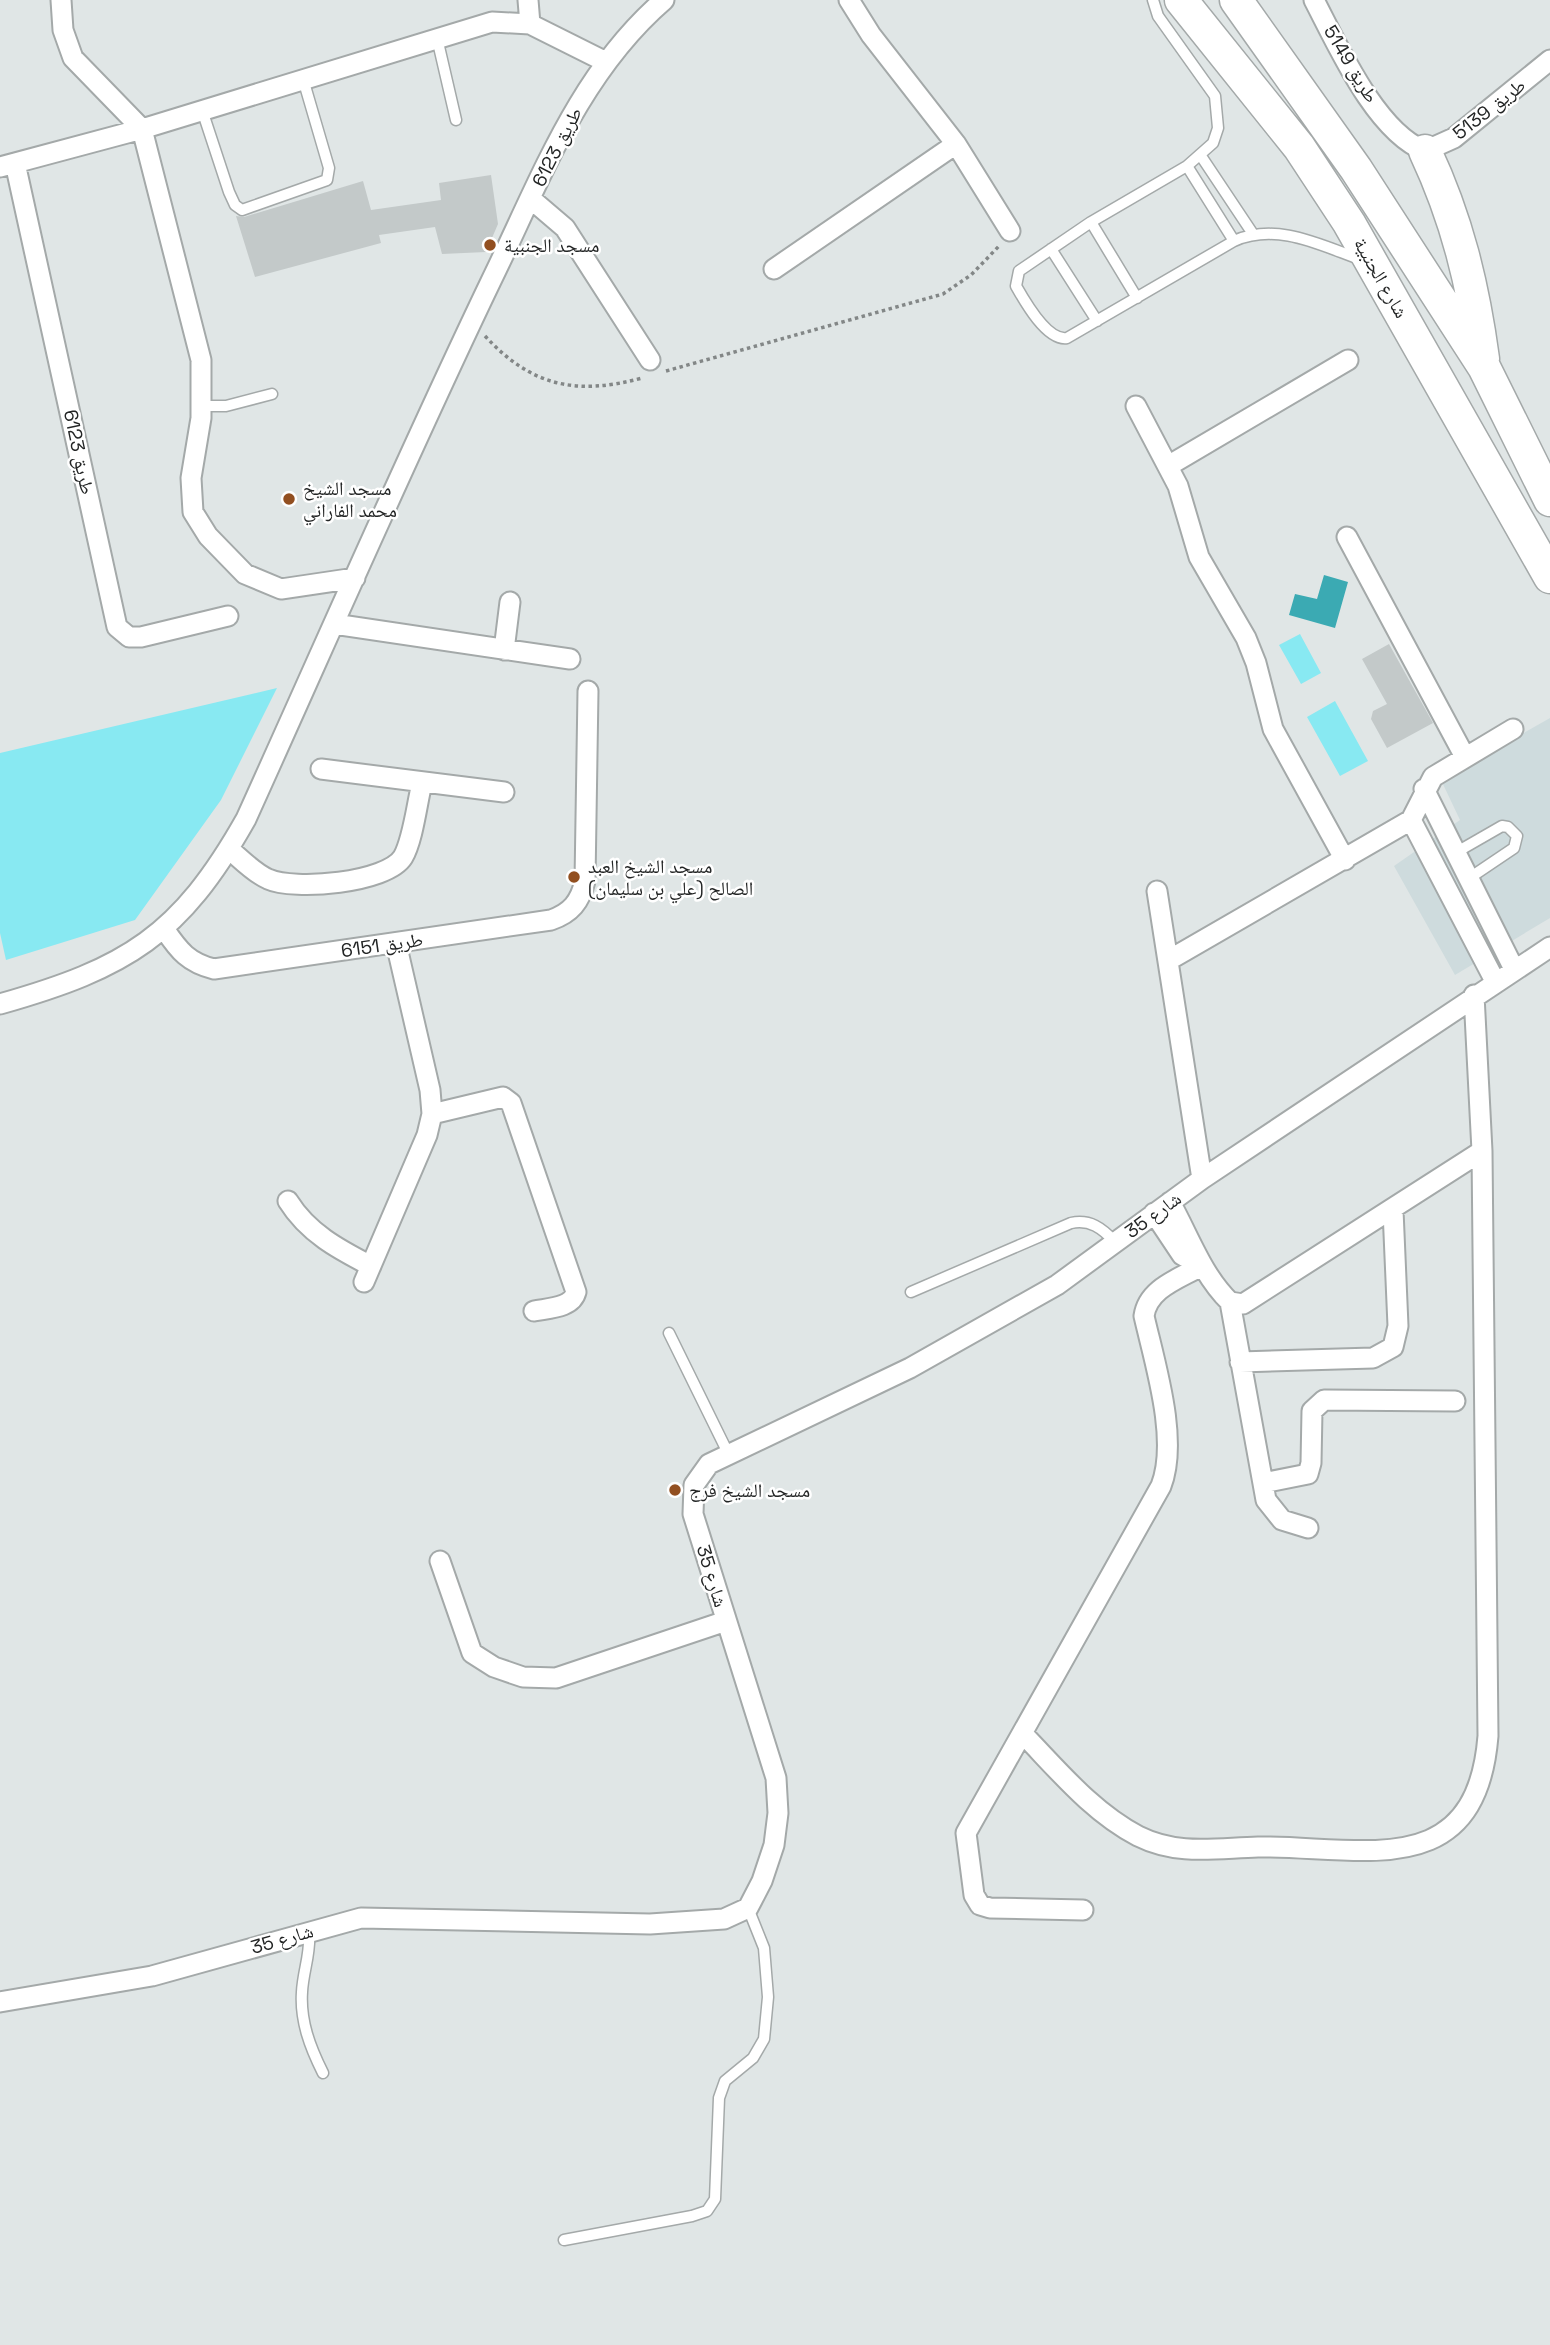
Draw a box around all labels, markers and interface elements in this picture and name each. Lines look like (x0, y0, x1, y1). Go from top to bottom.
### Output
street label: طريق 5149 (1318, 21, 1384, 107)
street label: طريق 5139 (1447, 73, 1531, 145)
street label: طريق 6123 (526, 103, 588, 191)
place label: مسجد الجنبية (504, 233, 600, 258)
street label: شارع الجنبية (1348, 233, 1414, 323)
marker: مسجد الجنبية (482, 237, 498, 253)
street label: طريق 6123 (58, 407, 100, 497)
place label: مسجد الشيخ محمد الفاراني (303, 476, 397, 525)
marker: مسجد الشيخ محمد الفاراني (281, 491, 297, 507)
place label: مسجد الشيخ العبد الصالح (علي بن سليمان) (588, 854, 753, 903)
marker: مسجد الشيخ العبد الصالح (علي بن سليمان) (566, 869, 582, 885)
street label: طريق 6151 (339, 927, 425, 963)
street label: شارع 35 (1120, 1186, 1186, 1244)
place label: مسجد الشيخ فرج (689, 1478, 810, 1503)
marker: مسجد الشيخ فرج (667, 1482, 683, 1498)
street label: شارع 35 (691, 1542, 733, 1610)
street label: شارع 35 (248, 1918, 316, 1960)

